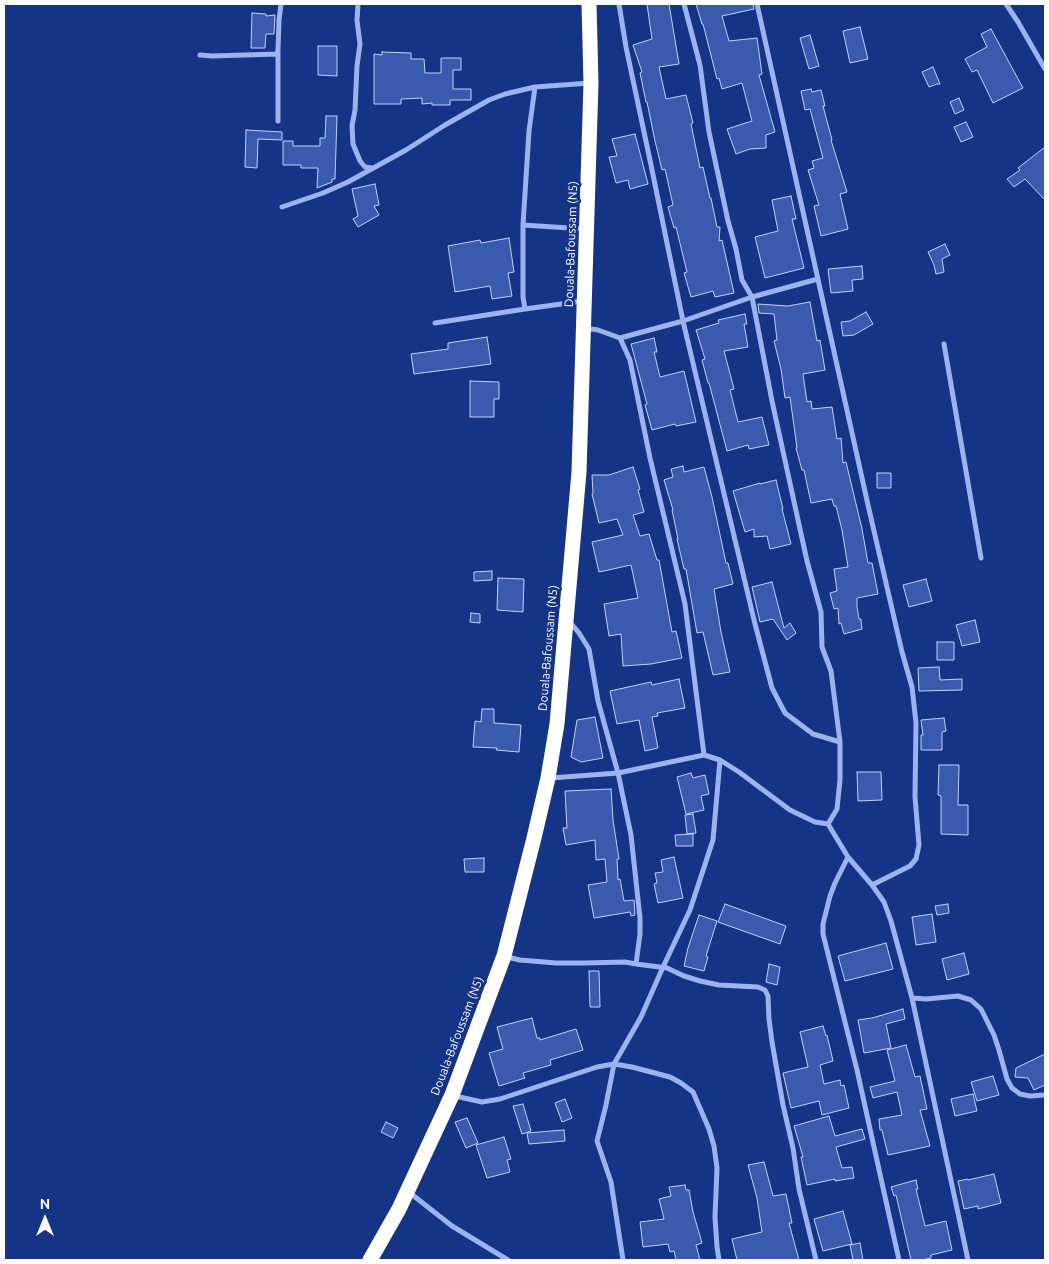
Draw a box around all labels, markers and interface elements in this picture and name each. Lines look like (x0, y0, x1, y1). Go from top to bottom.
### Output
street label: Douala-Bafoussam (N5) (562, 181, 580, 307)
street label: Douala-Bafoussam (N5) (535, 585, 561, 711)
street label: Douala-Bafoussam (N5) (428, 975, 486, 1097)
north arrow (20, 1194, 70, 1244)
text: N (40, 1196, 50, 1212)

